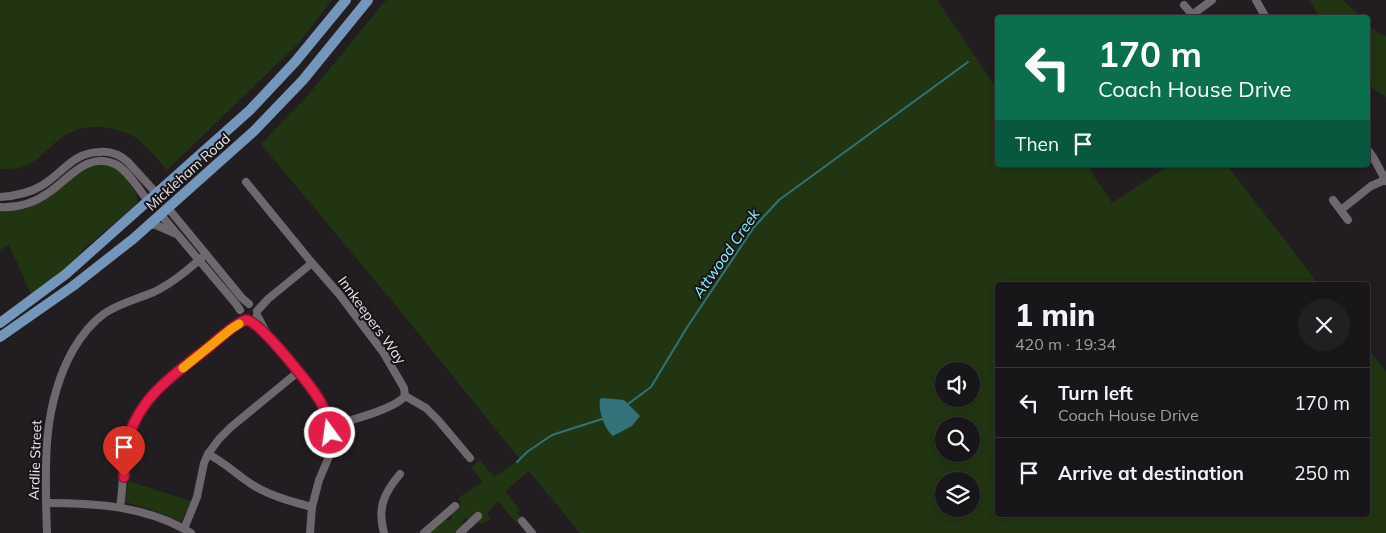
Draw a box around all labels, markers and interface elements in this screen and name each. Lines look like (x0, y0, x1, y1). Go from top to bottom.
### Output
text: 170 m (1098, 32, 1202, 76)
icon: left (1015, 35, 1080, 100)
text: Coach House Drive (1098, 75, 1291, 103)
street label: Mickleham Road (142, 129, 234, 215)
icon: arrive (1069, 130, 1097, 158)
text: Then (1015, 132, 1059, 156)
water label: Attwood Creek (688, 204, 764, 302)
street label: Innkeepers Way (334, 272, 410, 368)
text: 1 min (1015, 296, 1095, 334)
button: close (1298, 299, 1350, 351)
text: 420 m · 19:34 (1015, 334, 1116, 354)
map controls (935, 362, 980, 517)
button: sound (935, 362, 980, 407)
text: Turn left (1058, 381, 1133, 405)
icon: left (1015, 389, 1043, 417)
text: 170 m (1294, 391, 1350, 415)
text: Coach House Drive (1058, 405, 1199, 425)
position arrow (303, 406, 355, 458)
button: search (935, 417, 980, 462)
street label: Ardlie Street (25, 419, 45, 500)
pin (103, 426, 145, 477)
icon: arrive (110, 433, 138, 461)
icon: arrive (1015, 459, 1043, 487)
text: Arrive at destination (1058, 461, 1244, 485)
text: 250 m (1294, 461, 1350, 485)
button: layers (935, 472, 980, 517)

